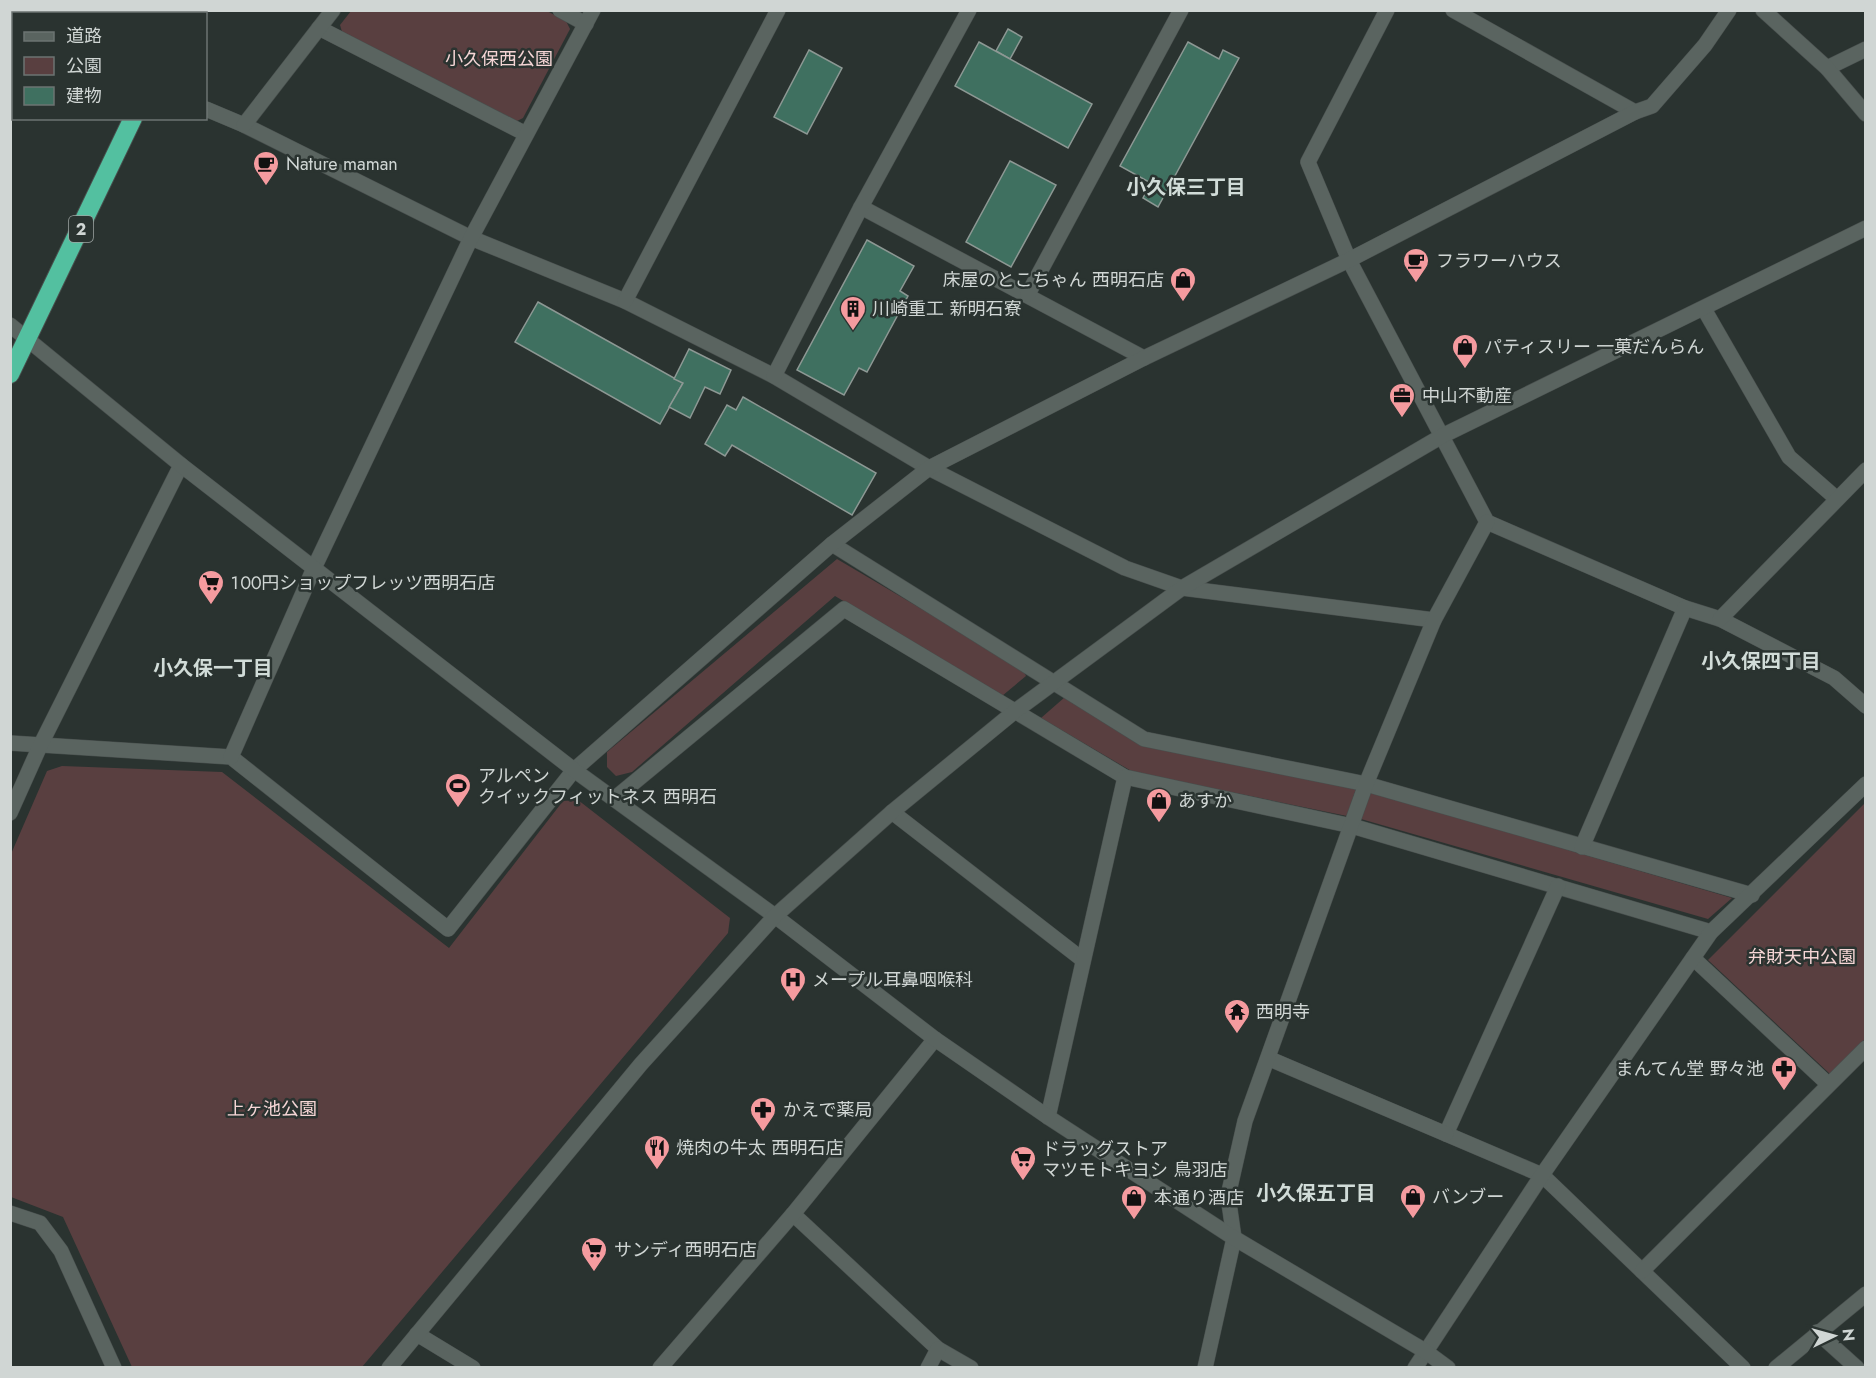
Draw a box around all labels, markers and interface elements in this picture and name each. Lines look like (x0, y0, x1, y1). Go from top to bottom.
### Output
legend (12, 12, 207, 120)
text: 道路 (66, 23, 102, 49)
park label: 小久保西公園 (445, 46, 553, 72)
text: 公園 (66, 53, 102, 79)
text: 建物 (66, 83, 102, 109)
cafe icon: Nature maman (251, 149, 281, 187)
place label: Nature maman (286, 151, 398, 177)
district label: 小久保三丁目 (1126, 173, 1246, 202)
road number: 2 (69, 216, 93, 242)
cafe icon: フラワーハウス (1401, 246, 1431, 284)
place label: フラワーハウス (1436, 248, 1562, 274)
shop icon: 床屋のとこちゃん 西明石店 (1168, 265, 1198, 303)
place label: 床屋のとこちゃん 西明石店 (943, 267, 1164, 293)
building icon: 川崎重工 新明石寮 (838, 294, 868, 332)
place label: 川崎重工 新明石寮 (872, 296, 1021, 322)
shop icon: パティスリー 一菓だんらん (1450, 332, 1480, 370)
place label: パティスリー 一菓だんらん (1484, 334, 1704, 360)
office icon: 中山不動産 (1387, 381, 1417, 419)
place label: 中山不動産 (1422, 383, 1512, 409)
supermarket icon: １００円ショップフレッツ西明石店 (196, 568, 226, 606)
place label: １００円ショップフレッツ西明石店 (230, 570, 495, 596)
district label: 小久保四丁目 (1701, 647, 1821, 676)
district label: 小久保一丁目 (153, 654, 273, 683)
place label: アルペン クイックフィットネス 西明石 (478, 763, 717, 810)
sports icon: アルペン クイックフィットネス 西明石 (443, 771, 473, 809)
shop icon: あすか (1144, 786, 1174, 824)
place label: あすか (1178, 788, 1232, 814)
park label: 弁財天中公園 (1748, 944, 1856, 970)
hospital icon: メープル耳鼻咽喉科 (778, 965, 808, 1003)
place label: メープル耳鼻咽喉科 (812, 967, 973, 993)
temple icon: 西明寺 (1222, 997, 1252, 1035)
place label: 西明寺 (1256, 999, 1310, 1025)
pharmacy icon: まんてん堂 野々池 (1769, 1054, 1799, 1092)
place label: まんてん堂 野々池 (1616, 1056, 1764, 1082)
pharmacy icon: かえで薬局 (748, 1095, 778, 1133)
park label: 上ヶ池公園 (227, 1096, 317, 1122)
place label: かえで薬局 (783, 1097, 872, 1123)
restaurant icon: 焼肉の牛太 西明石店 (642, 1133, 672, 1171)
place label: 焼肉の牛太 西明石店 (676, 1135, 843, 1161)
place label: ドラッグストア マツモトキヨシ 鳥羽店 (1042, 1136, 1227, 1183)
supermarket icon: ドラッグストア マツモトキヨシ 鳥羽店 (1008, 1144, 1038, 1182)
district label: 小久保五丁目 (1256, 1179, 1376, 1208)
shop icon: バンブー (1398, 1182, 1428, 1220)
shop icon: 本通り酒店 (1119, 1183, 1149, 1221)
place label: バンブー (1432, 1184, 1504, 1210)
place label: 本通り酒店 (1154, 1185, 1244, 1211)
supermarket icon: サンディ西明石店 (579, 1235, 609, 1273)
place label: サンディ西明石店 (614, 1237, 757, 1263)
north arrow (1804, 1306, 1864, 1366)
text: N (1836, 1327, 1860, 1342)

